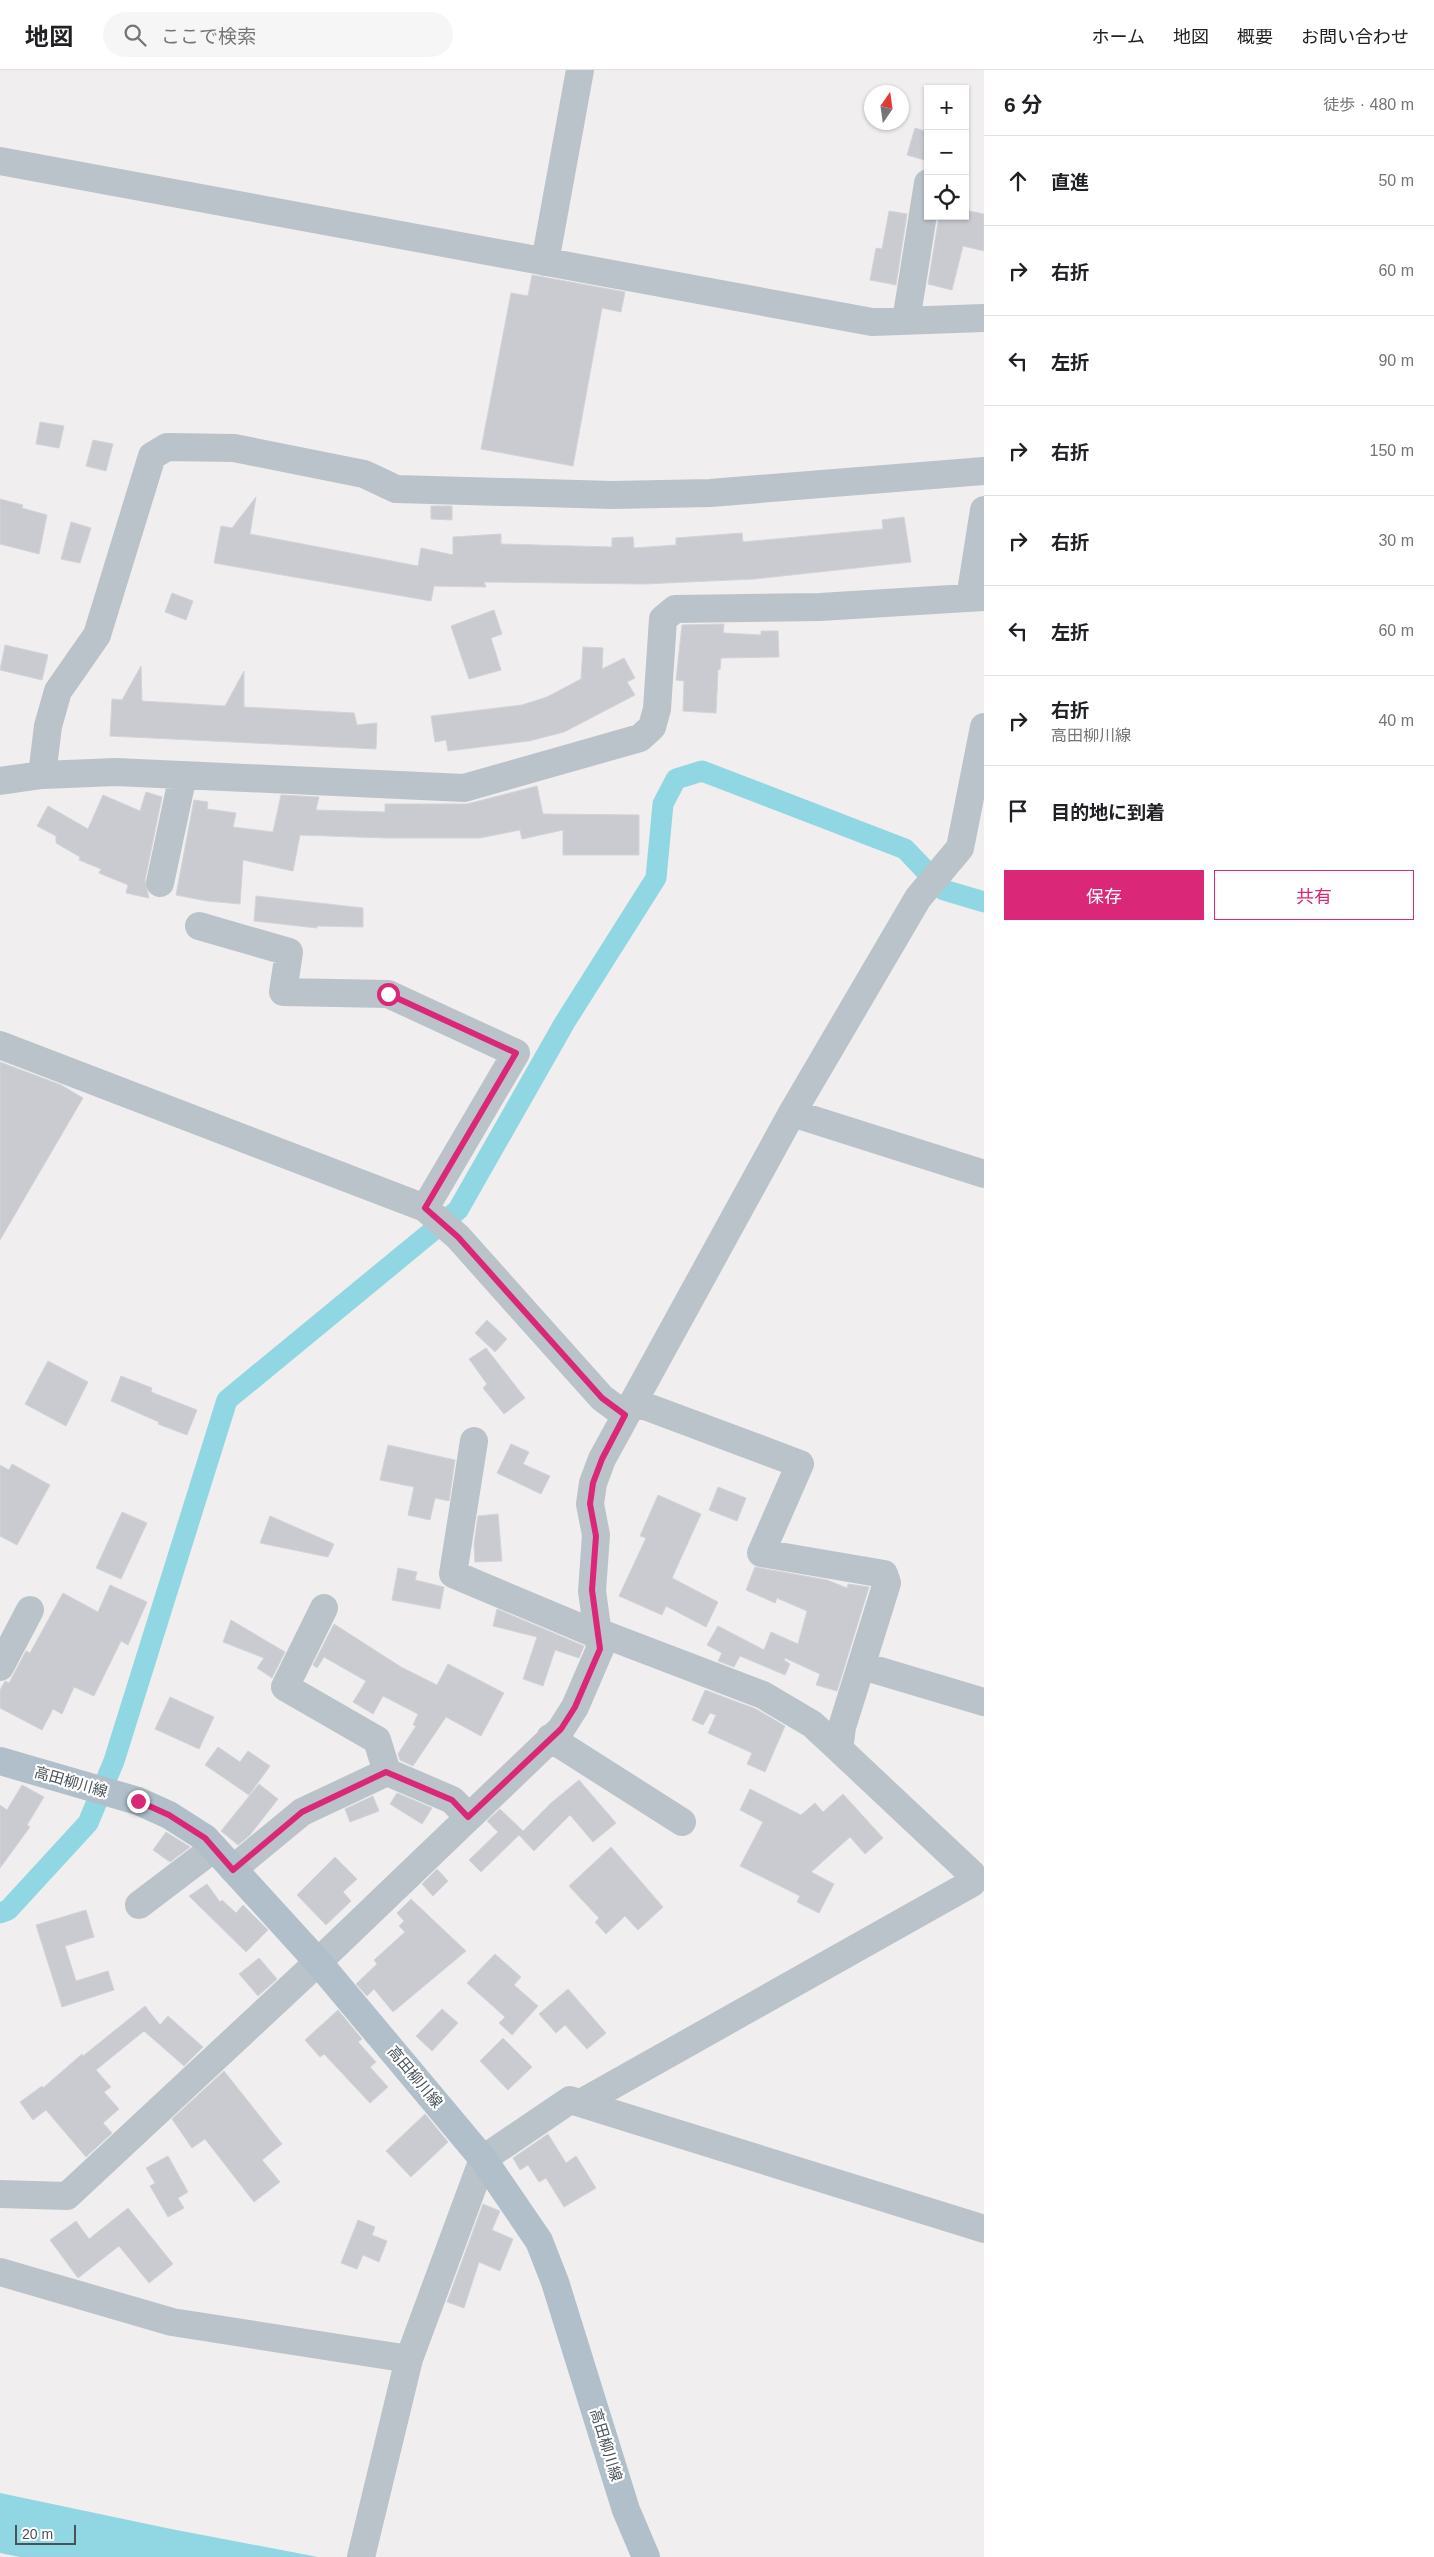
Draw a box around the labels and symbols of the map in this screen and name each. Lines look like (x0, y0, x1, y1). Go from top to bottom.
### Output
north arrow (864, 85, 909, 130)
route start (377, 983, 400, 1006)
street label: 高田柳川線 (33, 1763, 110, 1800)
route end (127, 1790, 150, 1813)
street label: 高田柳川線 (385, 2042, 446, 2111)
street label: 高田柳川線 (587, 2406, 626, 2483)
scale bar (15, 2522, 76, 2545)

